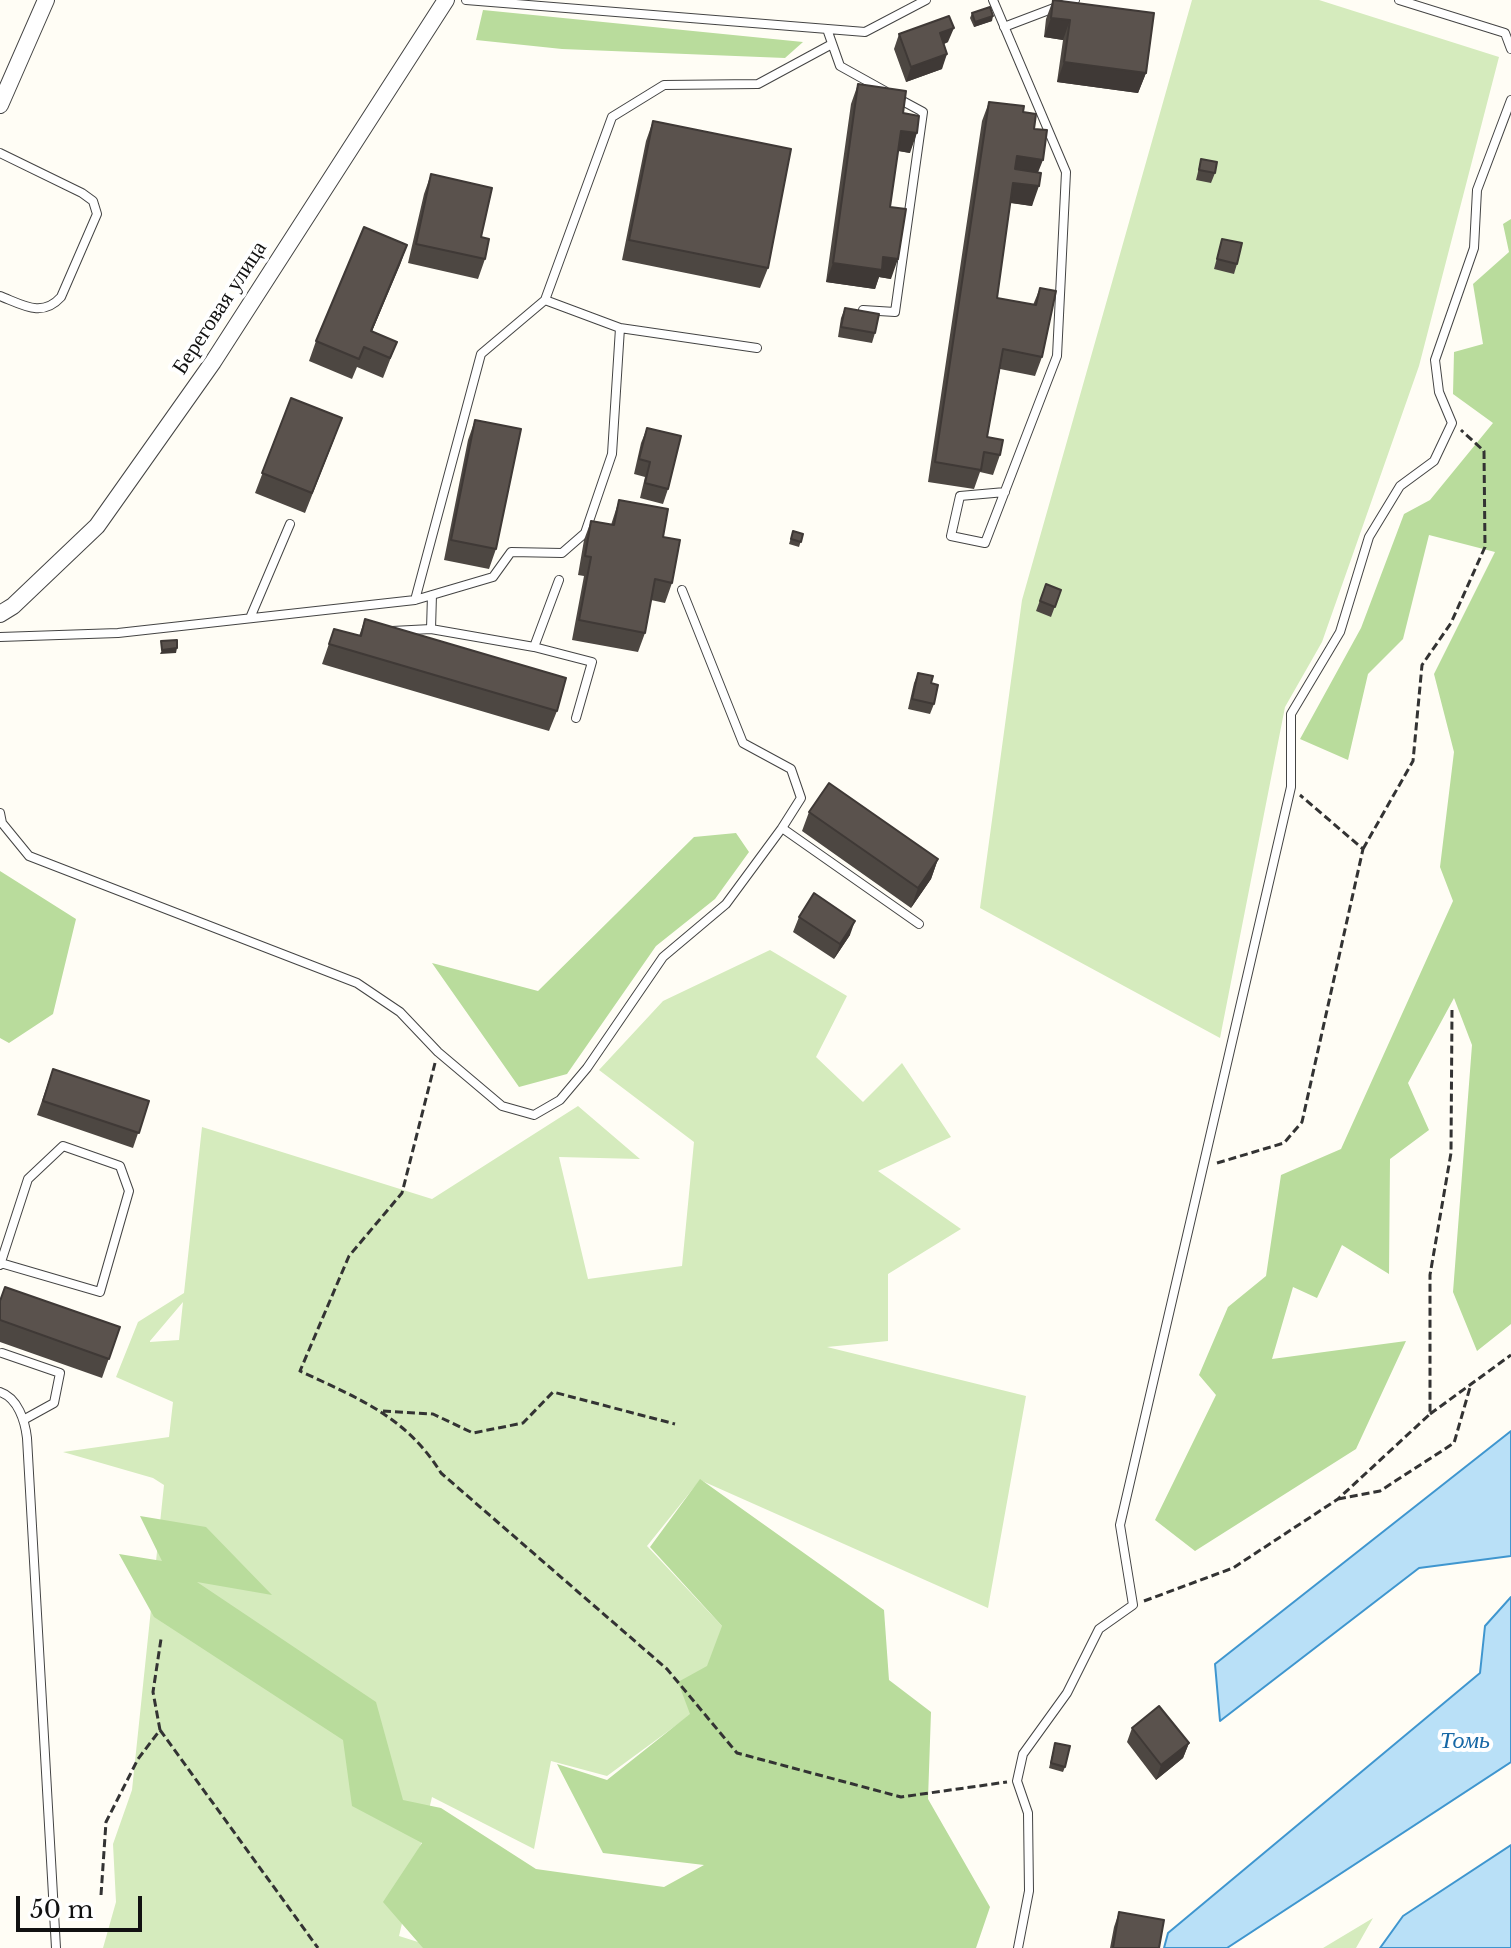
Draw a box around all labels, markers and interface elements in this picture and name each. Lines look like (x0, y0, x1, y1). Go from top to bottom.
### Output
street label: Береговая улица (167, 237, 273, 379)
water label: Томь (1440, 1727, 1490, 1755)
scale bar (20, 1880, 146, 1930)
text: 50 m (30, 1895, 93, 1924)

